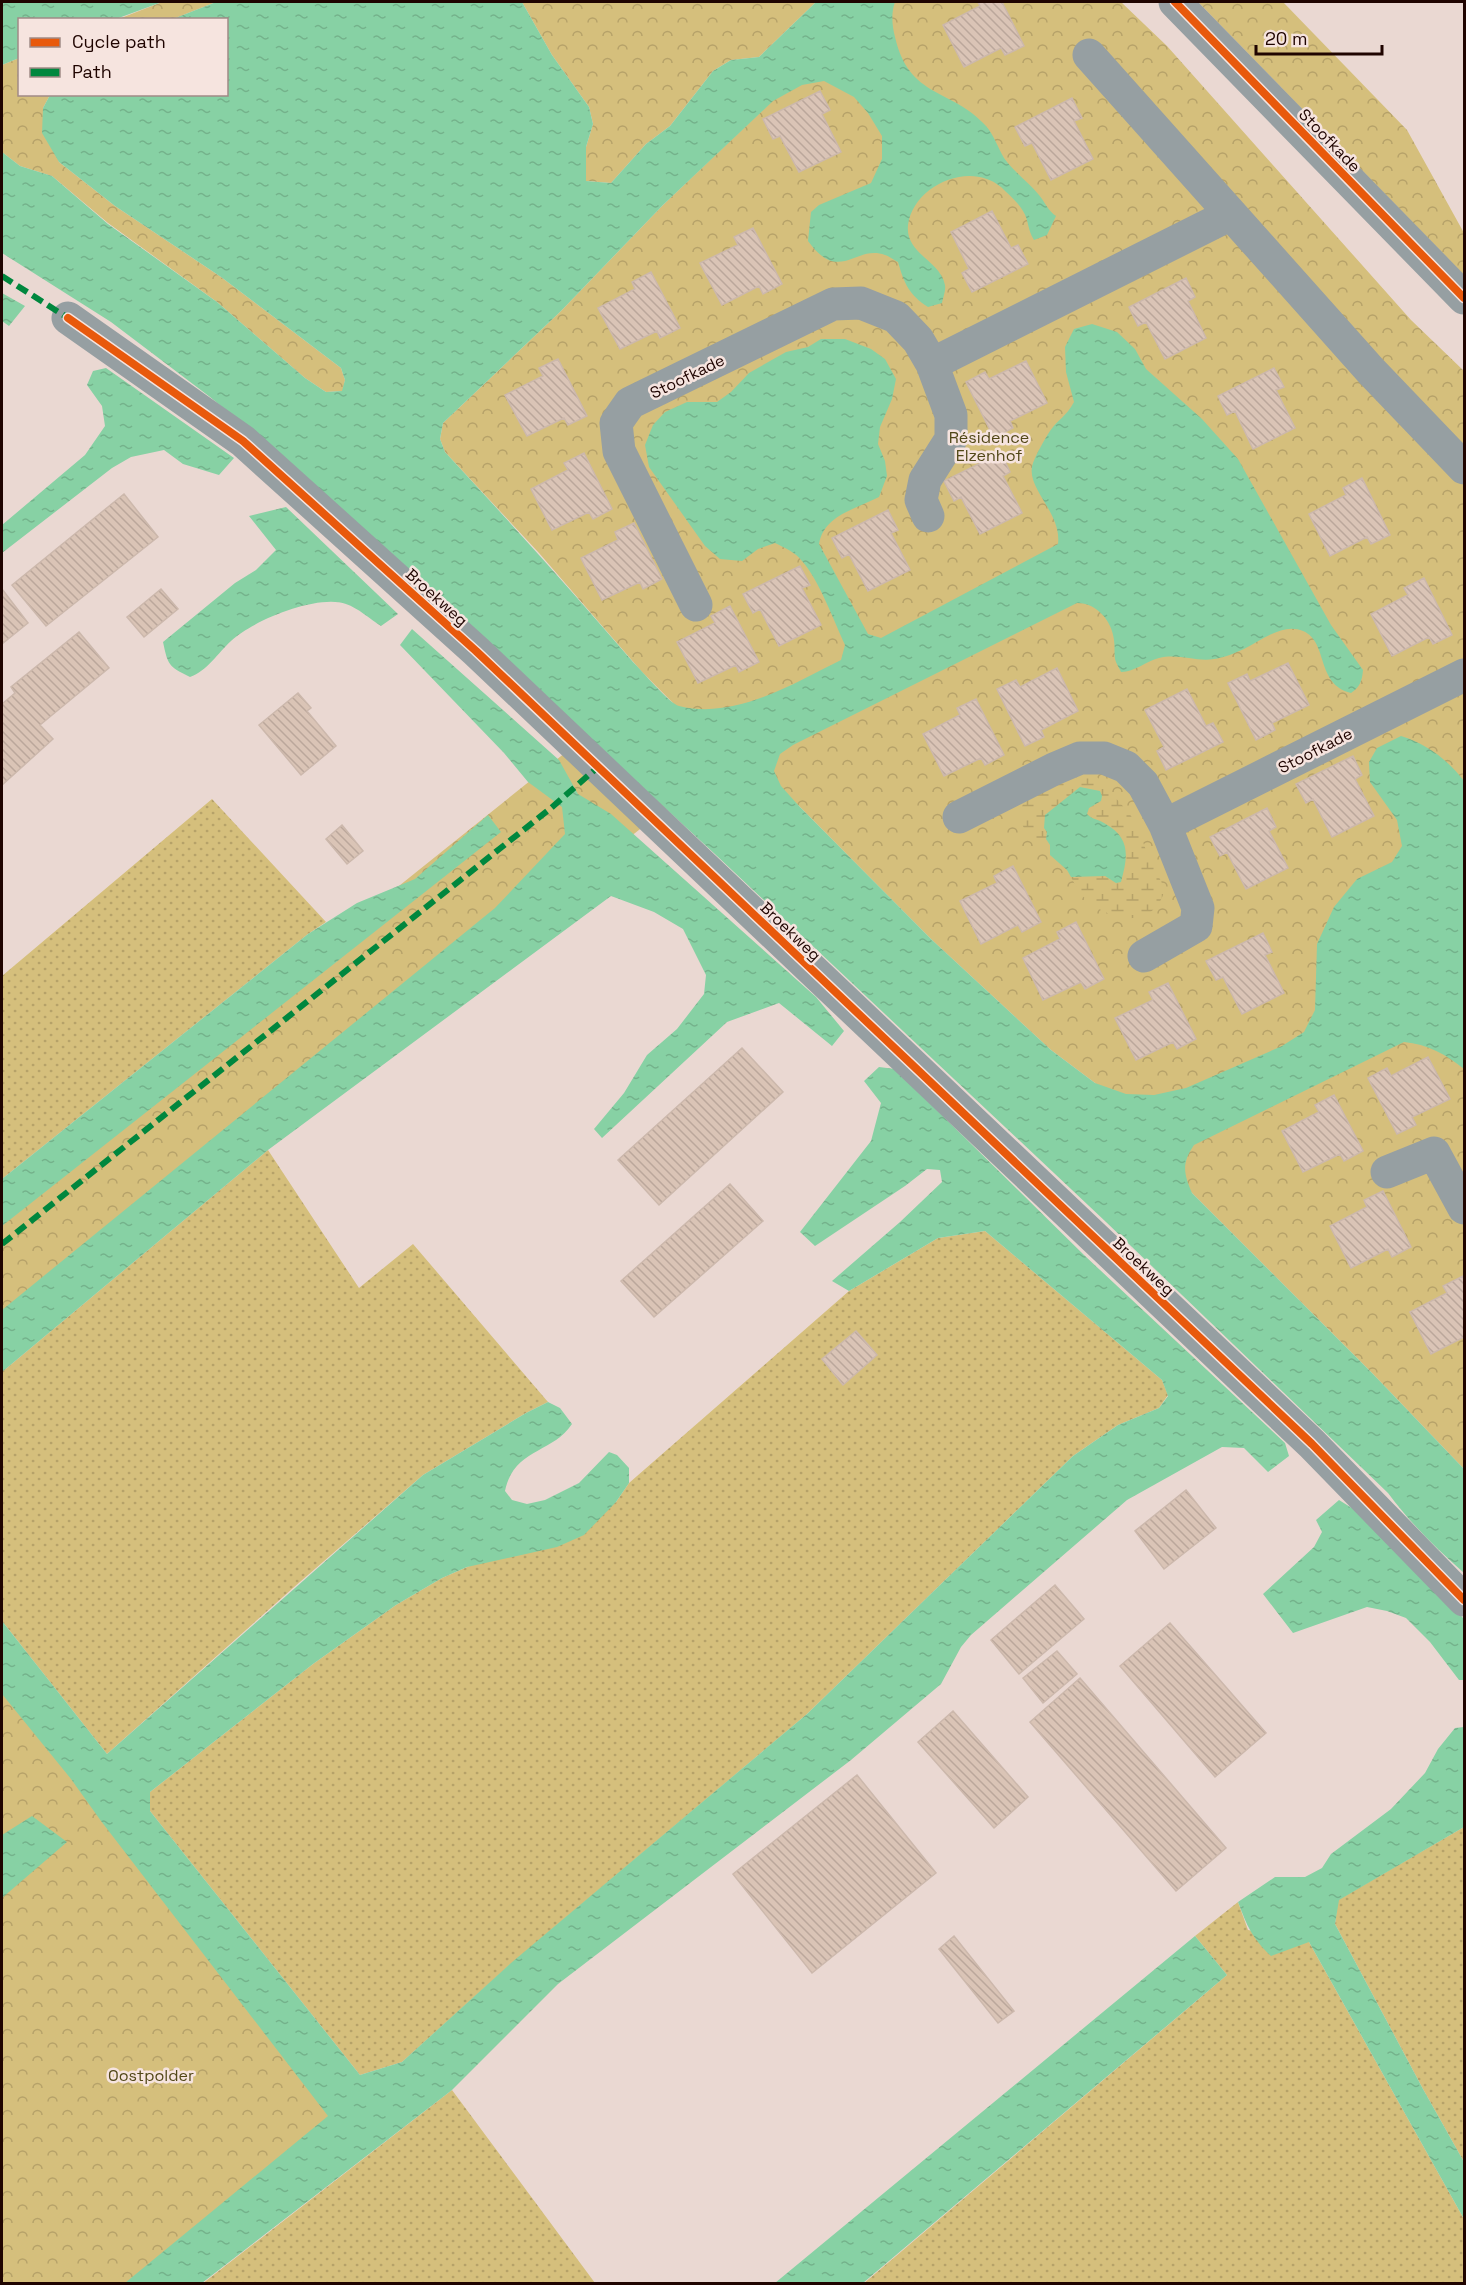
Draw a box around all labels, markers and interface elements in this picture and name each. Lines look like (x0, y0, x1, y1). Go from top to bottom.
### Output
legend (18, 18, 228, 96)
scale bar (1256, 18, 1382, 56)
text: 20 m (1265, 27, 1308, 50)
text: Cycle path (72, 30, 166, 53)
text: Path (72, 60, 112, 83)
street label: Stoofkade (1294, 104, 1365, 177)
street label: Stoofkade (646, 349, 728, 404)
park label: Résidence Elzenhof (949, 427, 1029, 466)
street label: Broekweg (401, 564, 472, 631)
street label: Stoofkade (1275, 723, 1356, 778)
street label: Broekweg (756, 897, 826, 966)
street label: Broekweg (1108, 1233, 1179, 1300)
park label: Oostpolder (108, 2065, 194, 2086)

